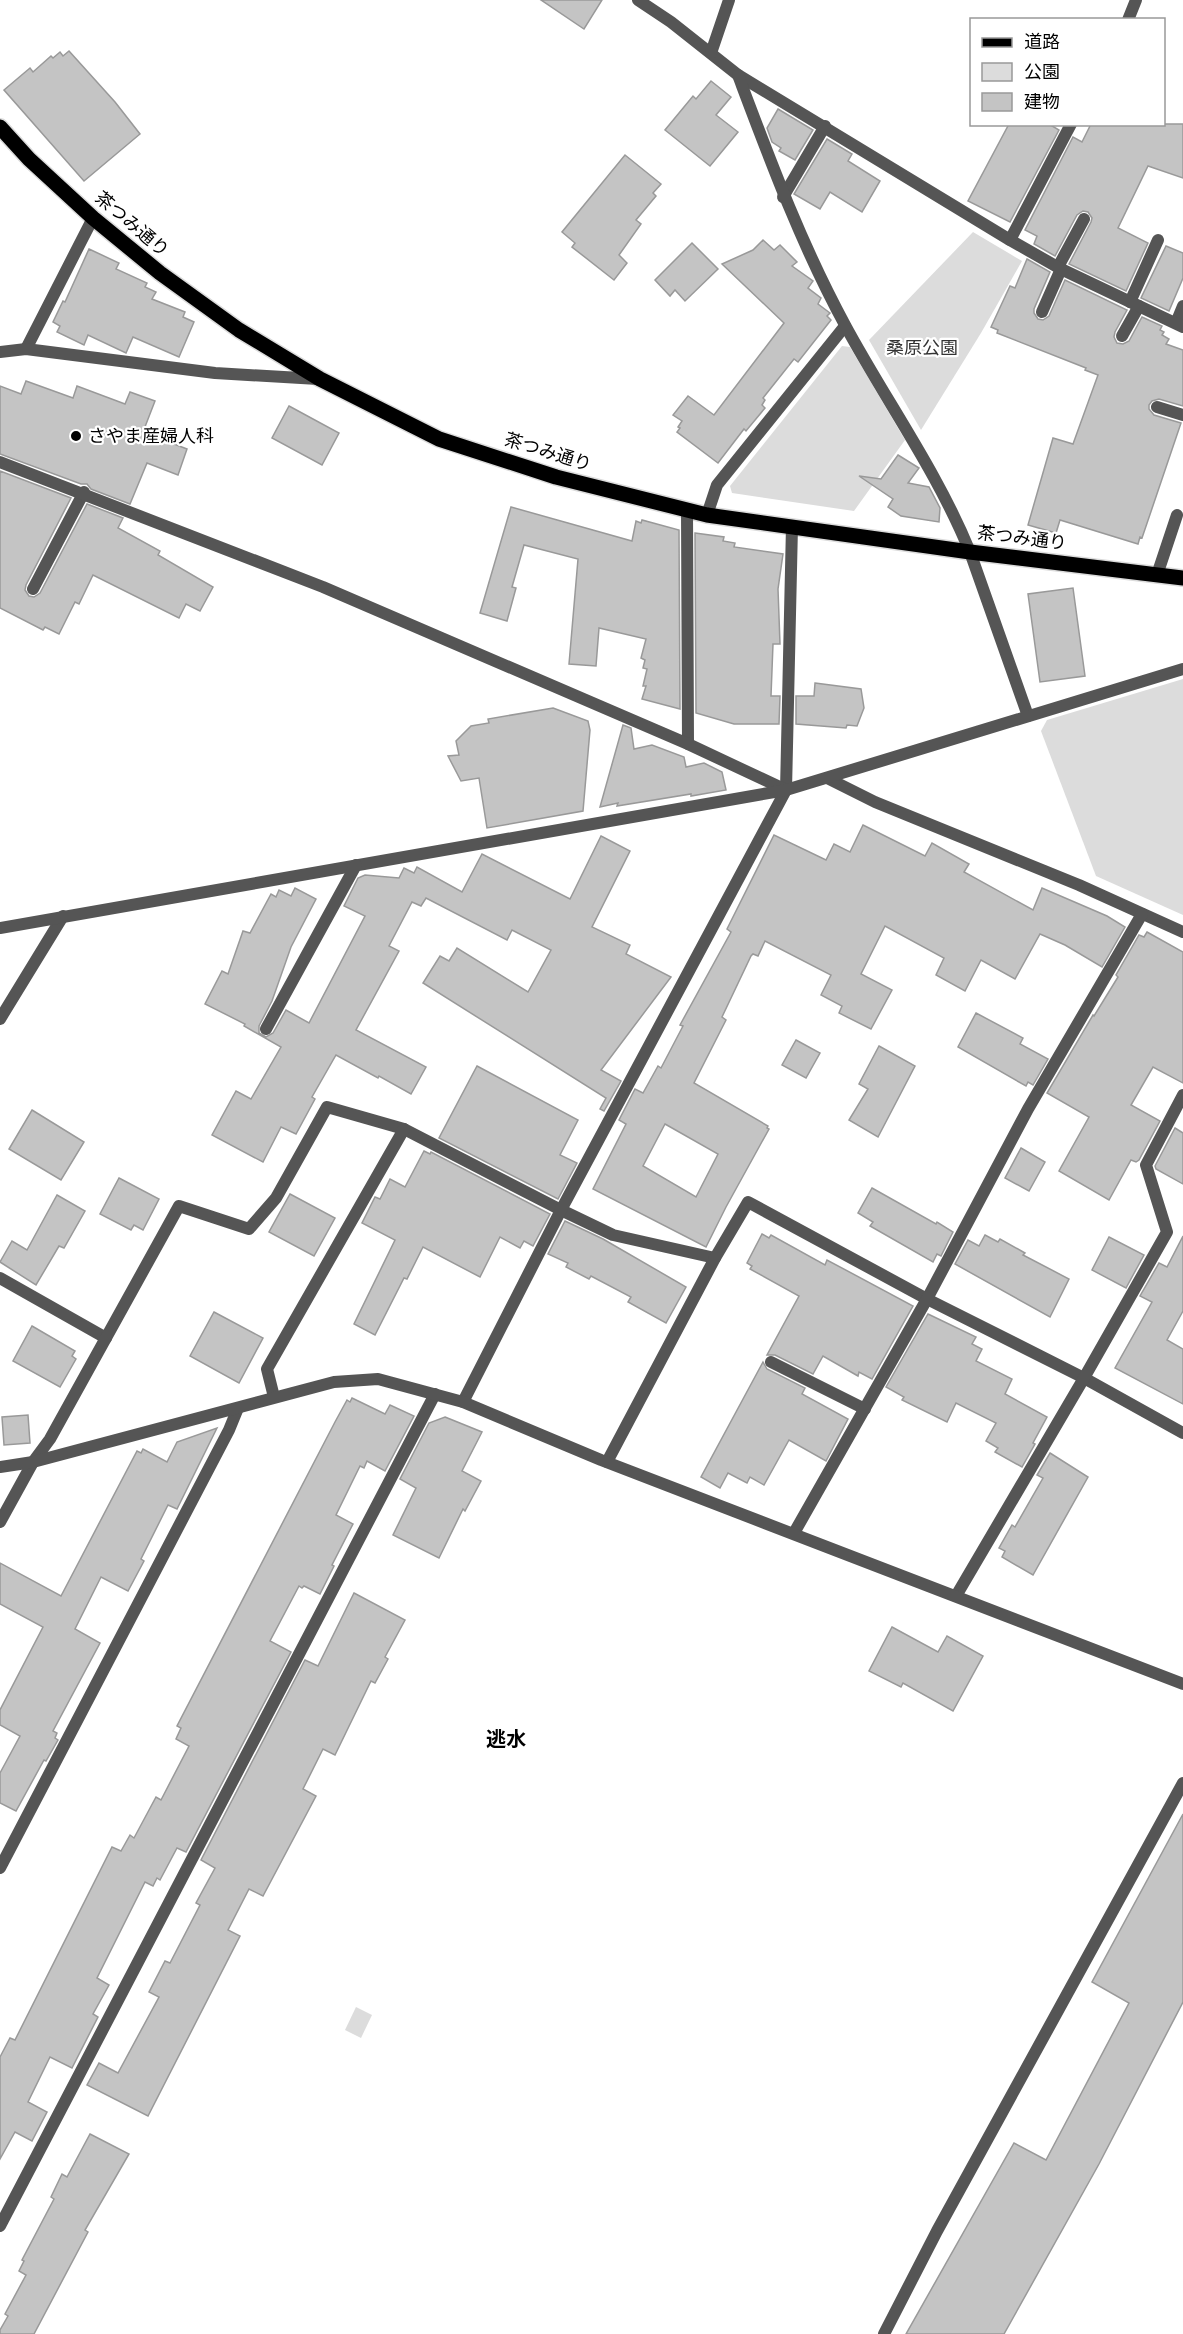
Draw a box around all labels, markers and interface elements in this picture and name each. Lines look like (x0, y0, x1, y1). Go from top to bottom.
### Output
legend (970, 18, 1165, 126)
text: 道路 (1024, 31, 1060, 53)
text: 公園 (1024, 61, 1060, 83)
text: 建物 (1024, 91, 1060, 113)
street label: 茶つみ通り (90, 187, 174, 261)
park label: 桑原公園 (886, 337, 958, 359)
place label: さやま産婦人科 (88, 425, 214, 447)
street label: 茶つみ通り (502, 428, 594, 476)
marker: さやま産婦人科 (69, 429, 83, 443)
street label: 茶つみ通り (976, 522, 1068, 554)
district label: 逃水 (486, 1727, 526, 1751)

